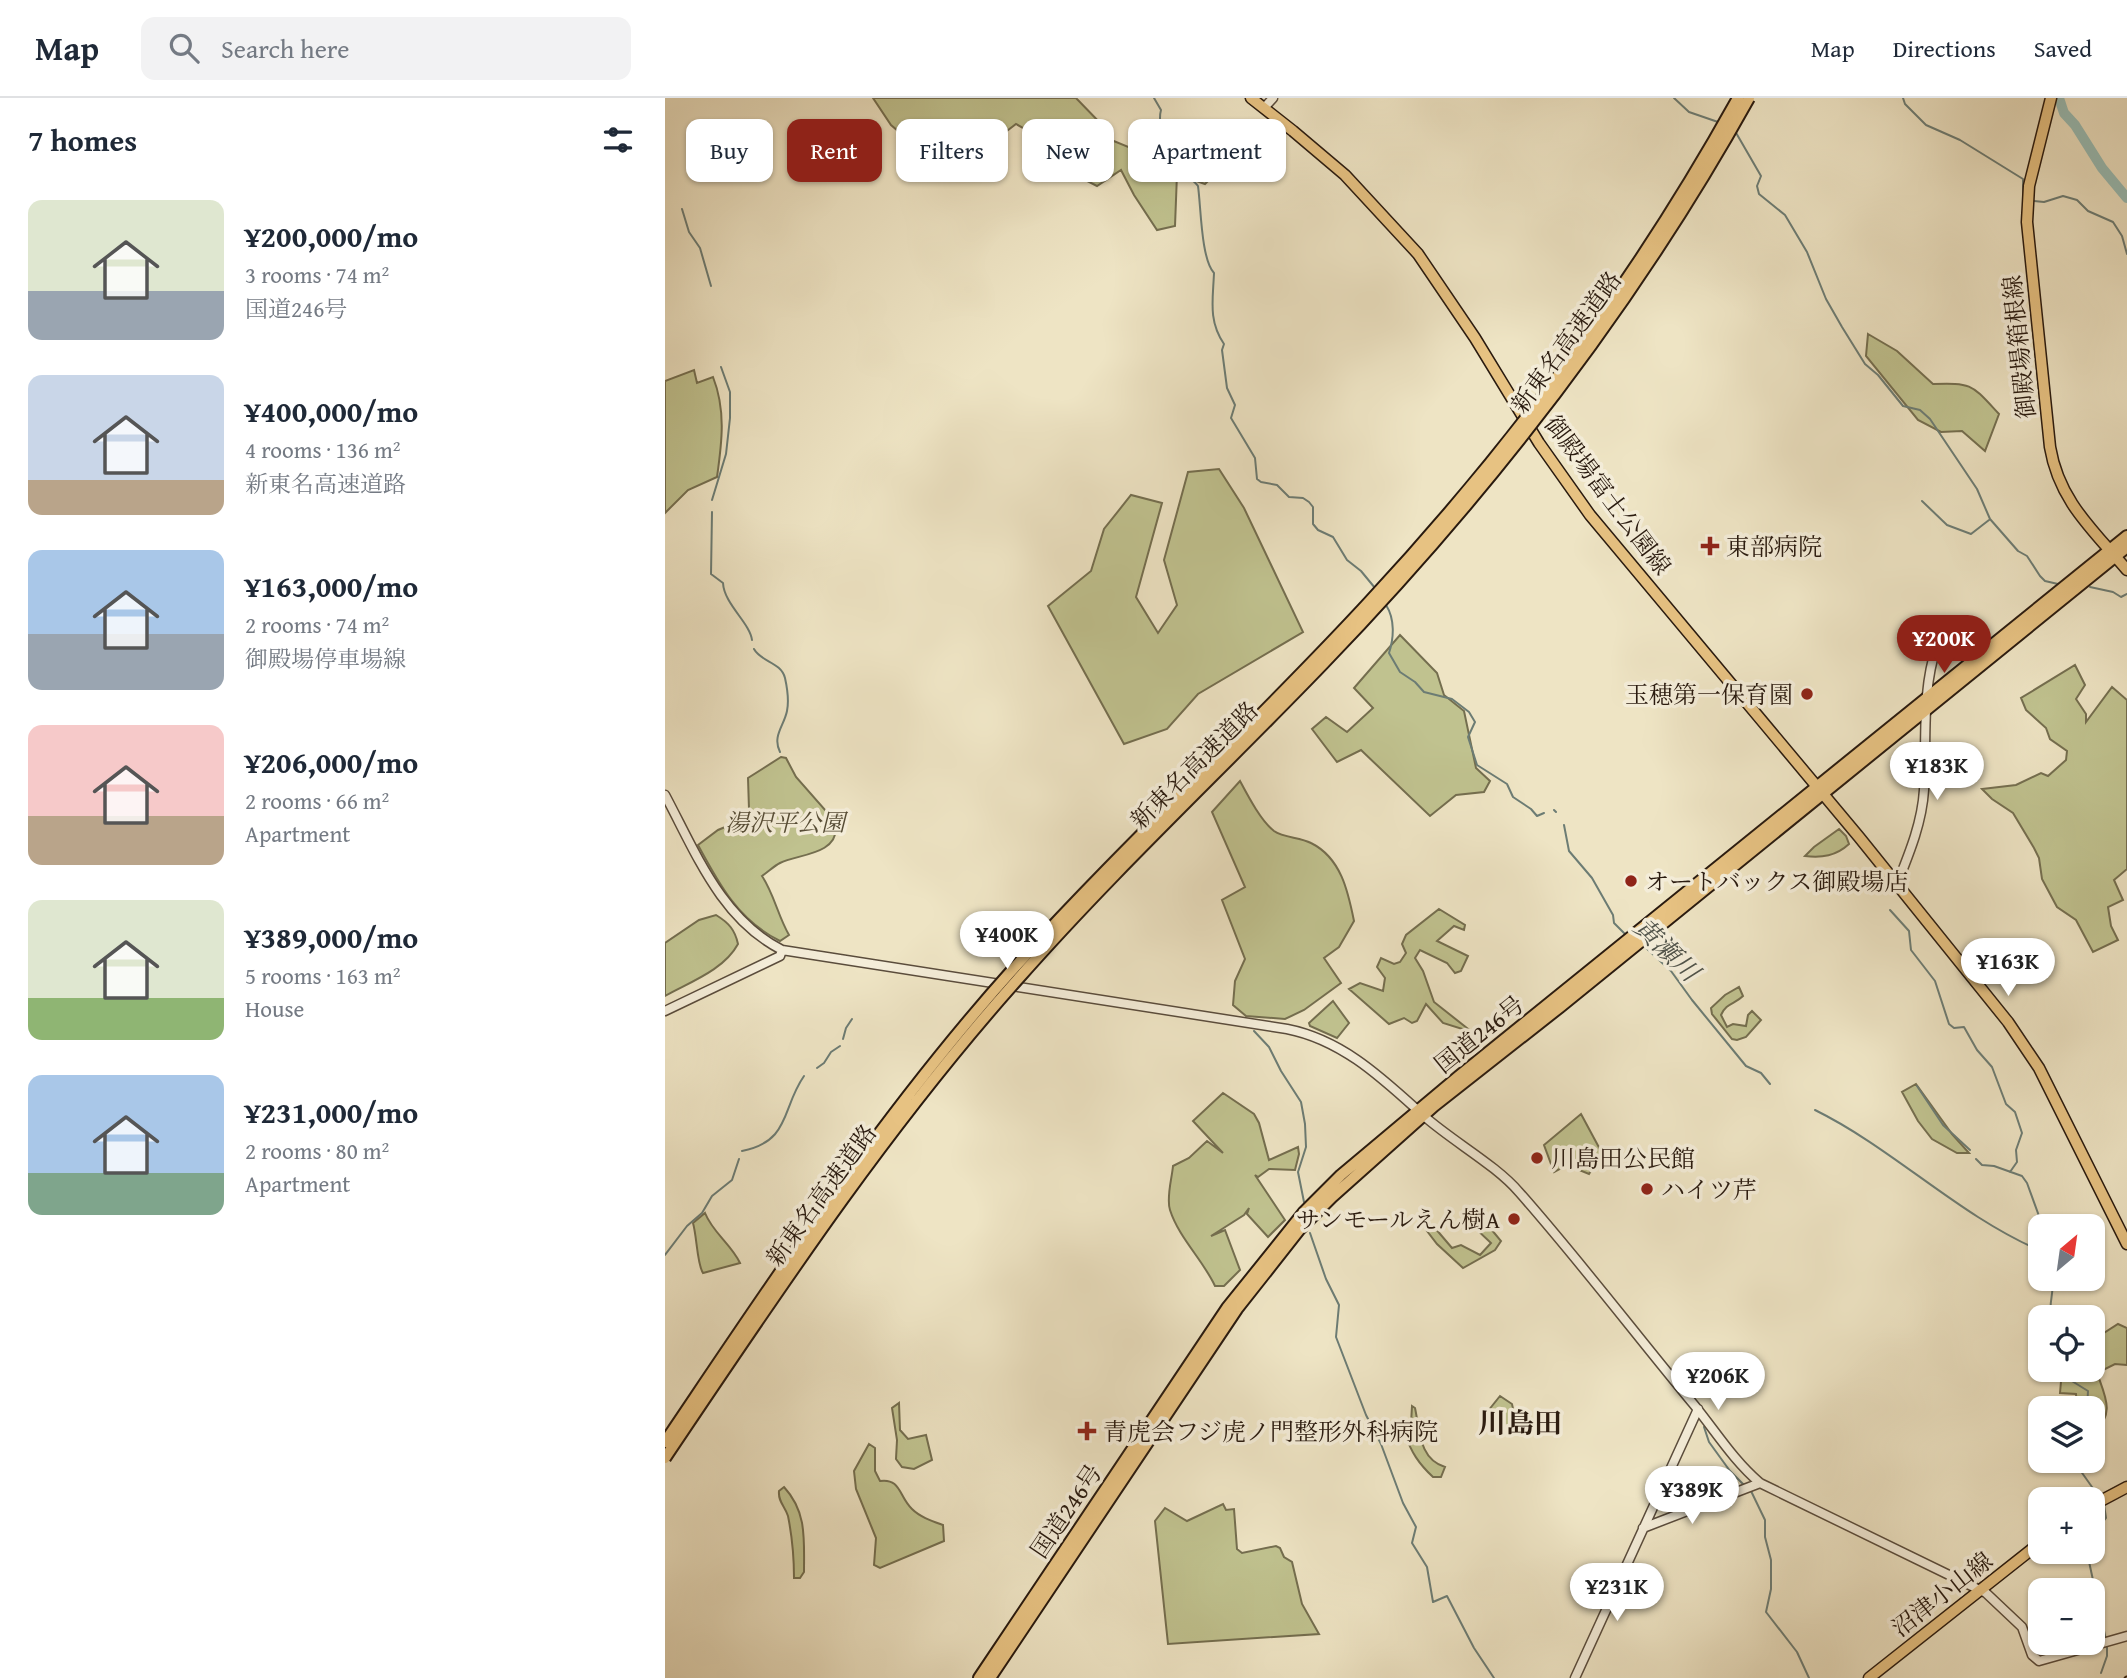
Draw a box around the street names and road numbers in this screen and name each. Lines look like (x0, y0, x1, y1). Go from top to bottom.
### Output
street label: 新東名高速道路 (1502, 264, 1630, 420)
street label: 御殿場箱根線 (1994, 274, 2044, 420)
street label: 御殿場富士公園線 (1536, 408, 1680, 582)
street label: 新東名高速道路 (1122, 693, 1266, 837)
street label: 国道246号 (1427, 987, 1531, 1081)
street label: 新東名高速道路 (757, 1117, 885, 1273)
street label: 国道246号 (1022, 1457, 1110, 1565)
street label: 沼津小山線 (1884, 1543, 2000, 1645)

